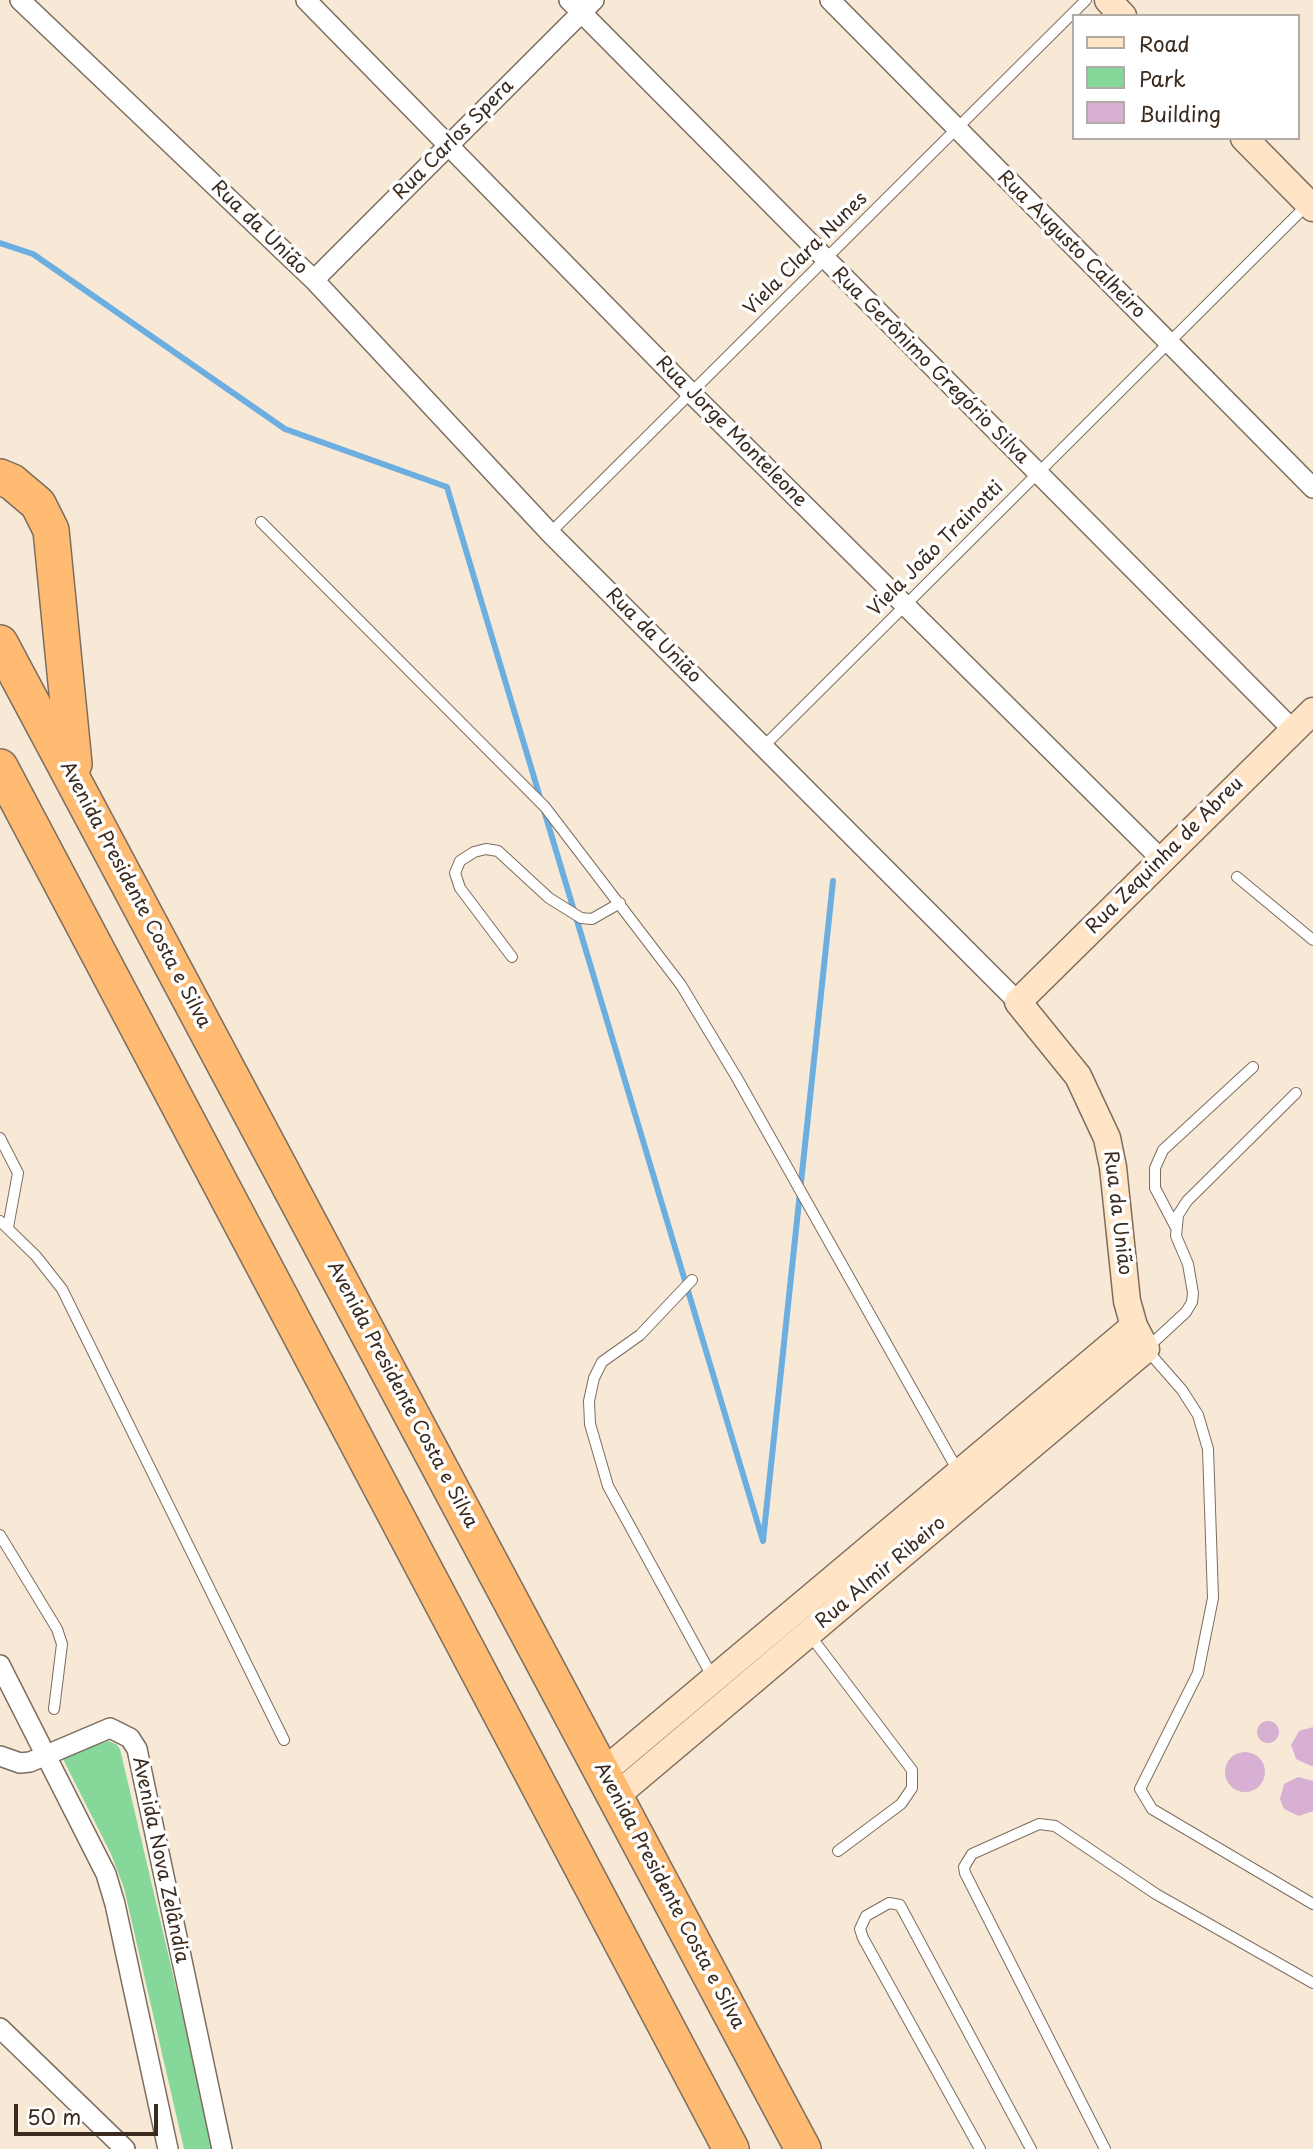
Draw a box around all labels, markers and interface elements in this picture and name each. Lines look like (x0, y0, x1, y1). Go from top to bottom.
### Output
legend (1072, 14, 1299, 140)
text: Road (1139, 27, 1190, 59)
text: Park (1139, 62, 1186, 94)
street label: Rua Carlos Spera (389, 75, 519, 205)
text: Building (1139, 97, 1221, 129)
street label: Rua Augusto Calheiro (992, 166, 1150, 324)
street label: Rua da União (206, 176, 312, 280)
street label: Viela Clara Nunes (740, 188, 872, 320)
street label: Rua Gerônimo Gregório Silva (827, 263, 1033, 469)
street label: Rua Jorge Monteleone (651, 352, 811, 512)
street label: Viela João Trainotti (864, 477, 1008, 621)
street label: Rua da União (601, 584, 705, 688)
street label: Avenida Presidente Costa e Silva (55, 758, 215, 1032)
street label: Rua Zequinha de Abreu (1082, 773, 1248, 939)
street label: Rua da União (1098, 1149, 1136, 1277)
street label: Avenida Presidente Costa e Silva (322, 1258, 482, 1532)
street label: Rua Almir Ribeiro (811, 1512, 951, 1634)
street label: Avenida Nova Zelândia (127, 1755, 193, 1965)
street label: Avenida Presidente Costa e Silva (589, 1759, 749, 2033)
scale bar (18, 2090, 161, 2134)
text: 50 m (27, 2100, 81, 2132)

